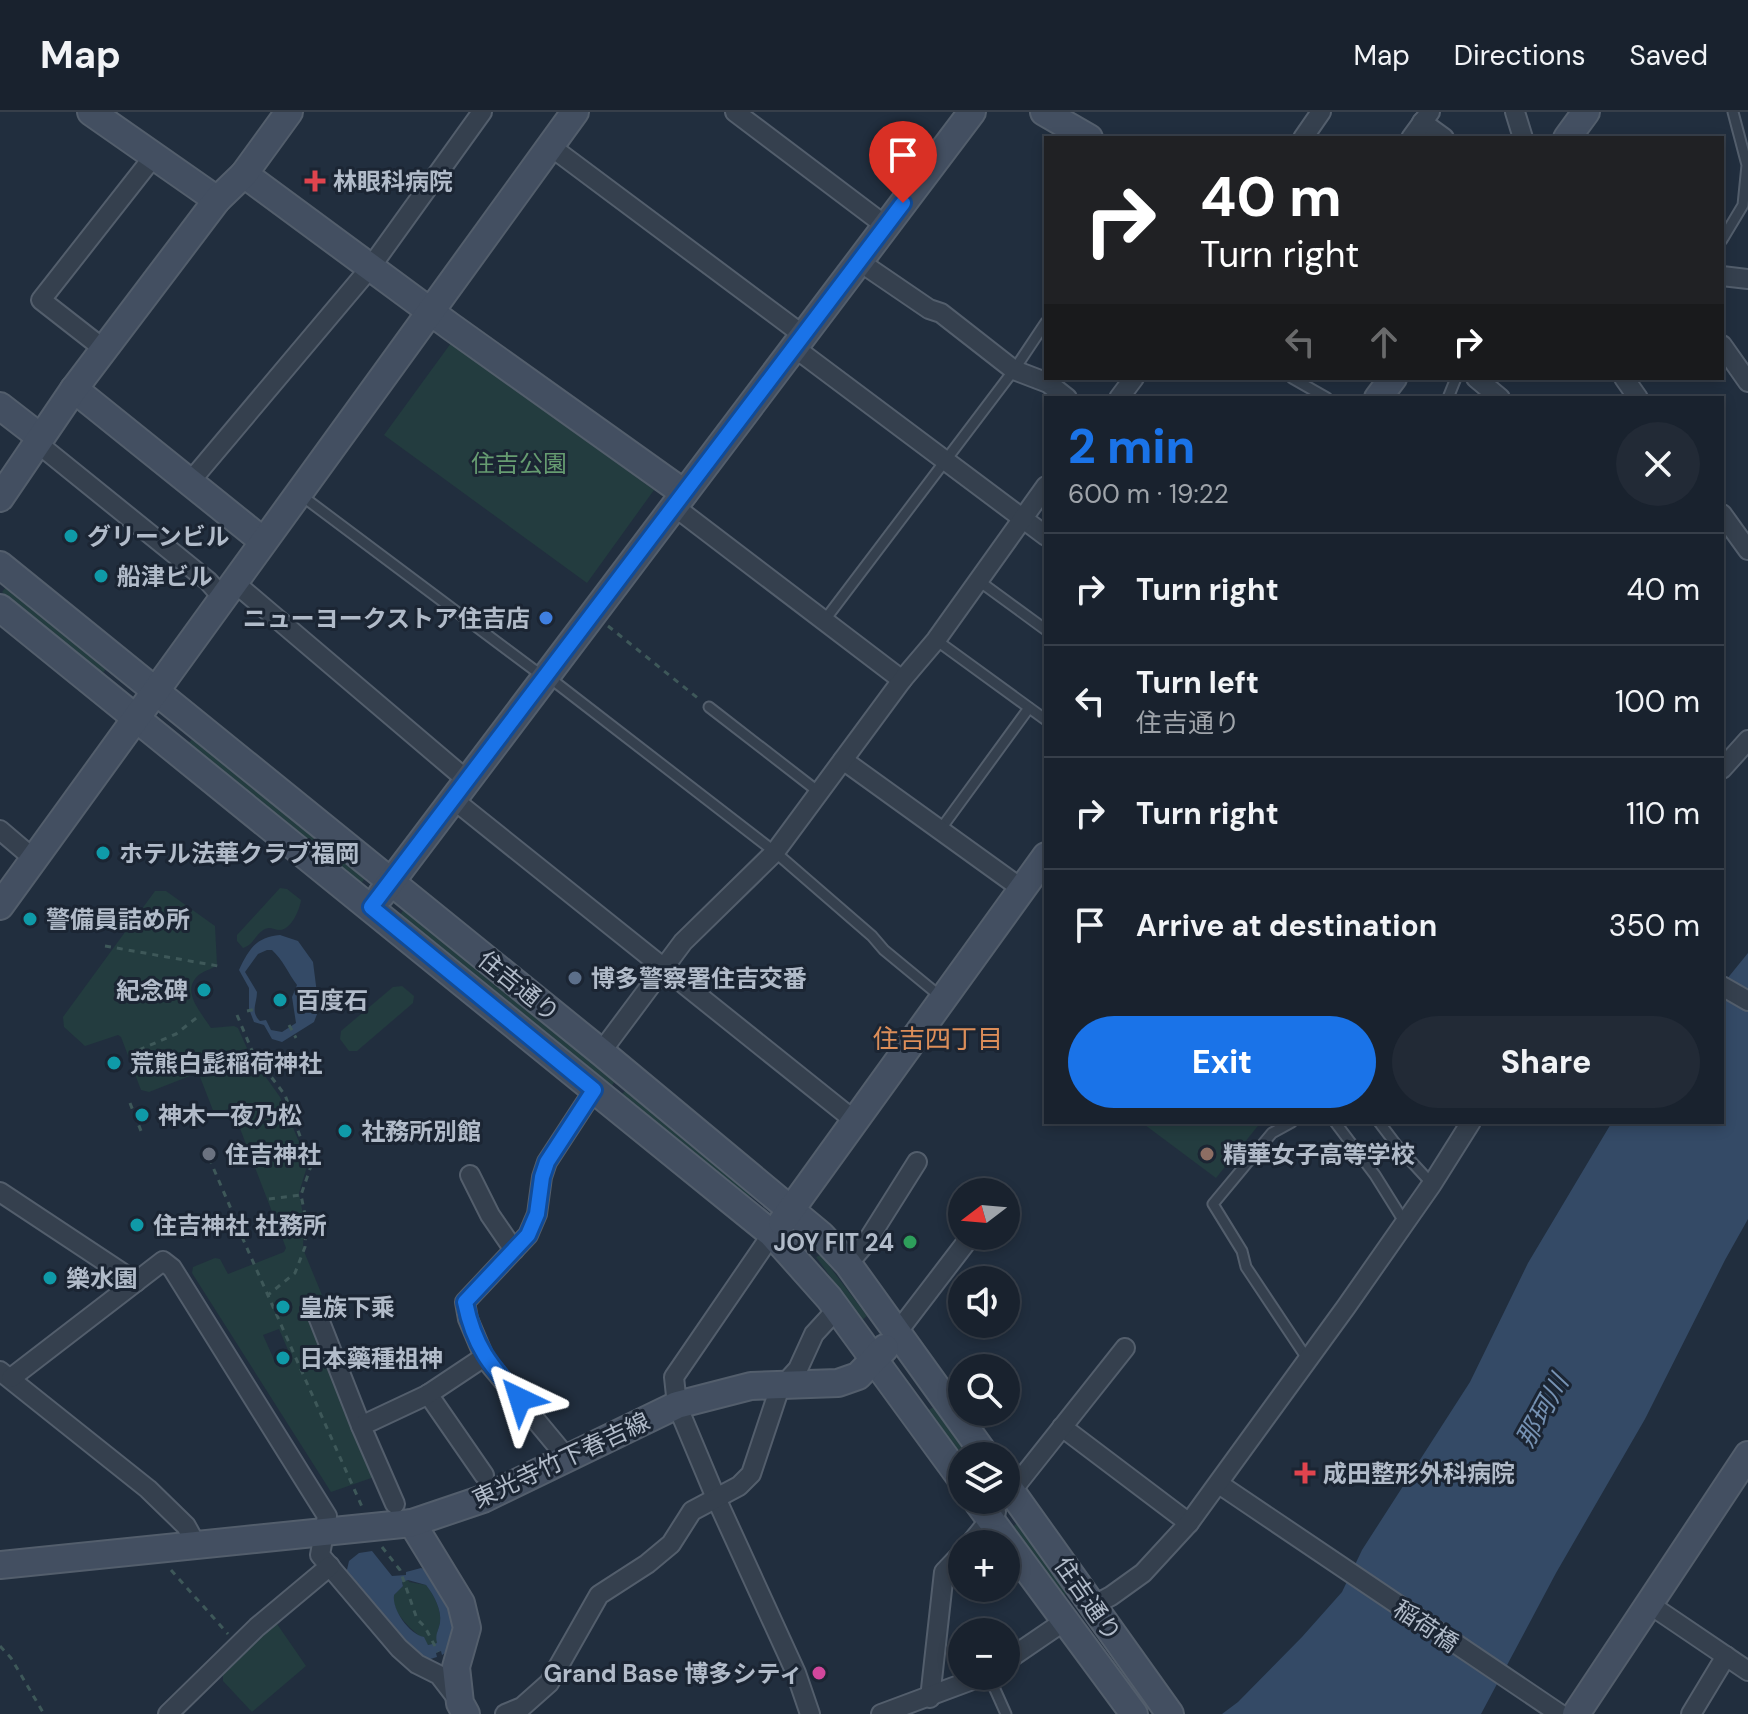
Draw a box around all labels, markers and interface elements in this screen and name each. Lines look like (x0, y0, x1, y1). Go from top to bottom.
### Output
text: Map (40, 30, 121, 80)
text: Map (1353, 37, 1410, 74)
text: Directions (1454, 37, 1586, 74)
text: Saved (1630, 37, 1708, 74)
pin (869, 121, 937, 203)
icon: arrive (881, 133, 925, 177)
text: 40 m (1200, 160, 1342, 233)
place label: 林眼科病院 (333, 166, 453, 197)
icon: right (1068, 168, 1172, 272)
marker: 林眼科病院 (304, 170, 326, 192)
text: Turn right (1200, 231, 1359, 278)
icon: left (1278, 320, 1322, 364)
icon: ahead (1362, 320, 1406, 364)
icon: right (1446, 320, 1490, 364)
text: 2 min (1068, 415, 1195, 478)
button: close (1616, 422, 1700, 506)
park label: 住吉公園 (471, 448, 567, 479)
text: 600 m · 19:22 (1068, 477, 1229, 511)
place label: グリーンビル (87, 521, 230, 552)
marker: グリーンビル (62, 527, 80, 545)
place label: 船津ビル (117, 561, 213, 592)
marker: 船津ビル (92, 567, 110, 585)
icon: right (1068, 567, 1112, 611)
text: Turn right (1136, 570, 1279, 609)
text: 40 m (1627, 570, 1700, 609)
place label: ニューヨークストア住吉店 (243, 603, 530, 634)
marker: ニューヨークストア住吉店 (537, 609, 555, 627)
text: Turn left (1136, 663, 1259, 702)
icon: left (1068, 679, 1112, 723)
text: 100 m (1615, 682, 1700, 721)
text: 住吉通り (1136, 706, 1240, 740)
icon: right (1068, 791, 1112, 835)
text: Turn right (1136, 794, 1279, 833)
text: 110 m (1626, 794, 1700, 833)
place label: ホテル法華クラブ福岡 (119, 838, 359, 869)
marker: ホテル法華クラブ福岡 (94, 844, 112, 862)
icon: arrive (1068, 903, 1112, 947)
place label: 警備員詰め所 (46, 904, 190, 935)
text: Arrive at destination (1136, 906, 1437, 945)
text: 350 m (1609, 906, 1700, 945)
marker: 警備員詰め所 (21, 910, 39, 928)
street label: 住吉通り (472, 944, 566, 1028)
place label: 博多警察署住吉交番 (591, 963, 807, 994)
marker: 博多警察署住吉交番 (566, 969, 584, 987)
place label: 紀念碑 (116, 975, 188, 1006)
marker: 紀念碑 (195, 981, 213, 999)
place label: 百度石 (296, 985, 368, 1016)
marker: 百度石 (271, 991, 289, 1009)
button: Exit (1068, 1016, 1376, 1108)
button: Share (1392, 1016, 1700, 1108)
district label: 住吉四丁目 (873, 1022, 1003, 1056)
place label: 荒熊白髭稲荷神社 (130, 1048, 322, 1079)
marker: 荒熊白髭稲荷神社 (105, 1054, 123, 1072)
place label: 神木一夜乃松 (158, 1100, 302, 1131)
marker: 神木一夜乃松 (133, 1106, 151, 1124)
place label: 社務所別館 (361, 1116, 481, 1147)
marker: 社務所別館 (336, 1122, 354, 1140)
place label: 住吉神社 (225, 1139, 321, 1170)
place label: 精華女子高等学校 (1223, 1139, 1415, 1170)
marker: 住吉神社 (200, 1145, 218, 1163)
marker: 精華女子高等学校 (1198, 1145, 1216, 1163)
north arrow (948, 1178, 1020, 1250)
map controls (948, 1178, 1020, 1690)
place label: 住吉神社 社務所 (153, 1210, 327, 1241)
marker: 住吉神社 社務所 (128, 1216, 146, 1234)
place label: JOY FIT 24 (773, 1227, 894, 1258)
marker: JOY FIT 24 (901, 1233, 919, 1251)
place label: 樂水園 (66, 1263, 138, 1294)
button: sound (948, 1266, 1020, 1338)
marker: 樂水園 (41, 1269, 59, 1287)
place label: 皇族下乘 (299, 1292, 395, 1323)
marker: 皇族下乘 (274, 1298, 292, 1316)
place label: 日本藥種祖神 (299, 1343, 443, 1374)
marker: 日本藥種祖神 (274, 1349, 292, 1367)
button: search (948, 1354, 1020, 1426)
position arrow (478, 1357, 562, 1441)
water label: 那珂川 (1508, 1366, 1577, 1453)
street label: 東光寺竹下春吉線 (467, 1405, 655, 1515)
button: layers (948, 1442, 1020, 1514)
place label: 成田整形外科病院 (1323, 1458, 1515, 1489)
marker: 成田整形外科病院 (1294, 1462, 1316, 1484)
button: + (948, 1530, 1020, 1602)
street label: 住吉通り (1048, 1551, 1128, 1647)
street label: 稲荷橋 (1387, 1593, 1465, 1659)
button: − (948, 1618, 1020, 1690)
place label: Grand Base 博多シティ (543, 1658, 803, 1689)
marker: Grand Base 博多シティ (810, 1664, 828, 1682)

